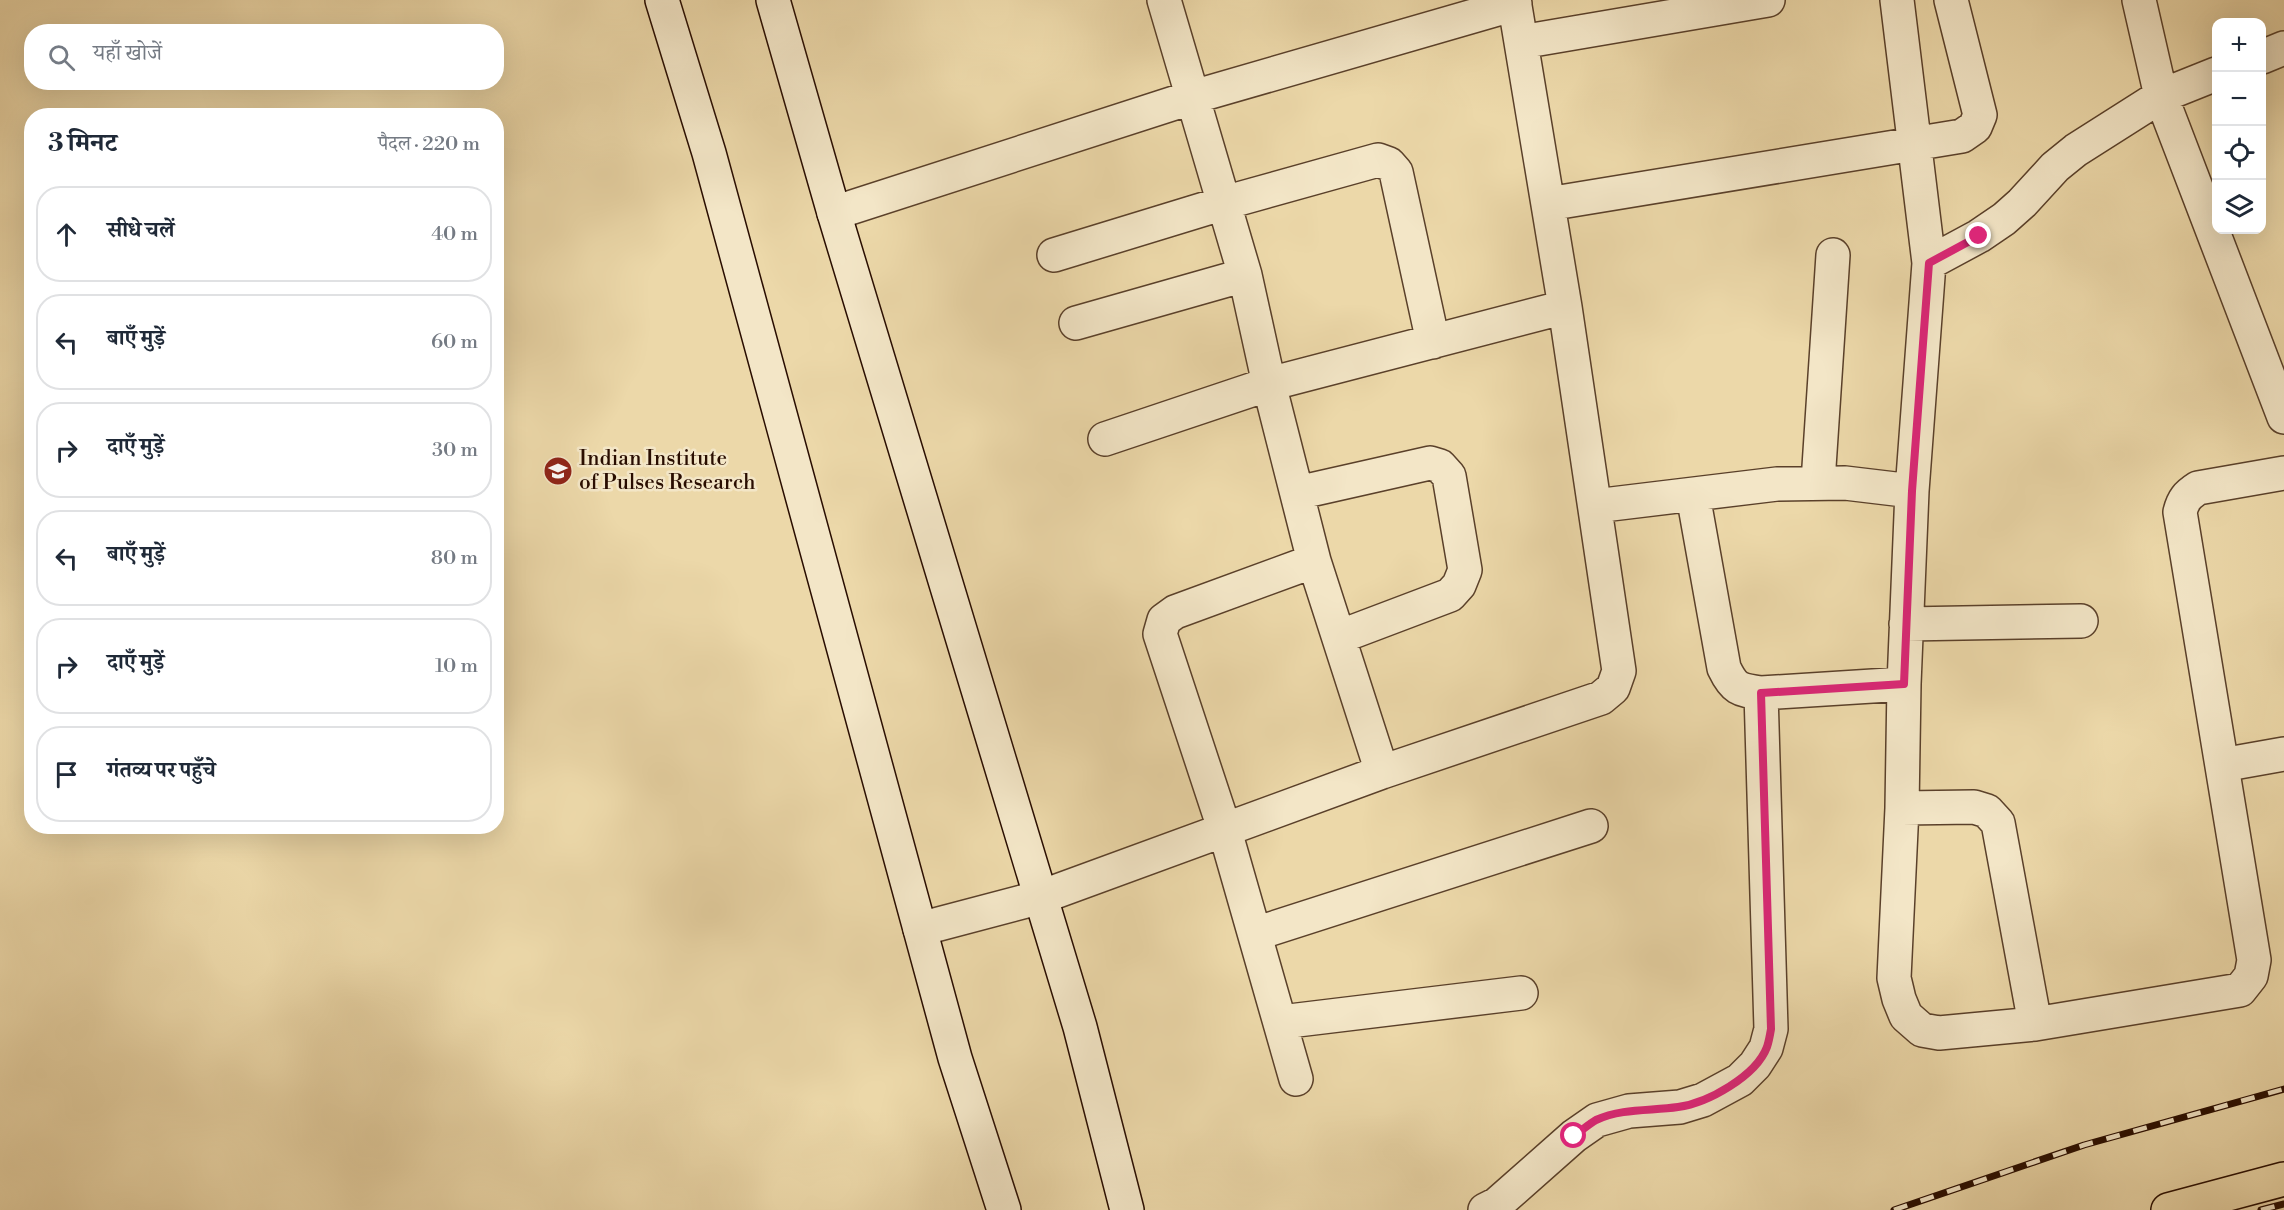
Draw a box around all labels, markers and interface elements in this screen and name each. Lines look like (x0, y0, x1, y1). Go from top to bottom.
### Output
map controls (2212, 18, 2266, 234)
button: + (2212, 18, 2266, 72)
search box (24, 24, 504, 90)
text: यहाँ खोजें (93, 40, 162, 67)
icon: search (45, 41, 78, 74)
button: − (2212, 72, 2266, 126)
button: locate (2212, 126, 2266, 180)
text: 3 मिनट (48, 127, 117, 159)
text: पैदल · 220 m (378, 132, 480, 157)
button: layers (2212, 180, 2266, 234)
text: सीधे चलें (107, 217, 174, 244)
icon: ahead (50, 218, 83, 251)
text: 40 m (431, 222, 478, 247)
route end (1965, 222, 1991, 248)
text: बाएँ मुड़ें (107, 325, 165, 352)
icon: left (50, 326, 83, 359)
text: 60 m (431, 330, 478, 355)
text: दाएँ मुड़ें (107, 433, 164, 460)
icon: right (50, 434, 83, 467)
text: 30 m (432, 438, 478, 463)
place label: Indian Institute of Pulses Research (579, 446, 756, 496)
school or university icon: Indian Institute of Pulses Research (542, 455, 574, 487)
text: बाएँ मुड़ें (107, 541, 165, 568)
icon: left (50, 542, 83, 575)
text: 80 m (431, 546, 478, 571)
text: दाएँ मुड़ें (107, 649, 164, 676)
icon: right (50, 650, 83, 683)
text: 10 m (435, 654, 478, 679)
text: गंतव्य पर पहुँचे (107, 757, 216, 784)
icon: arrive (50, 758, 83, 791)
route start (1560, 1122, 1586, 1148)

